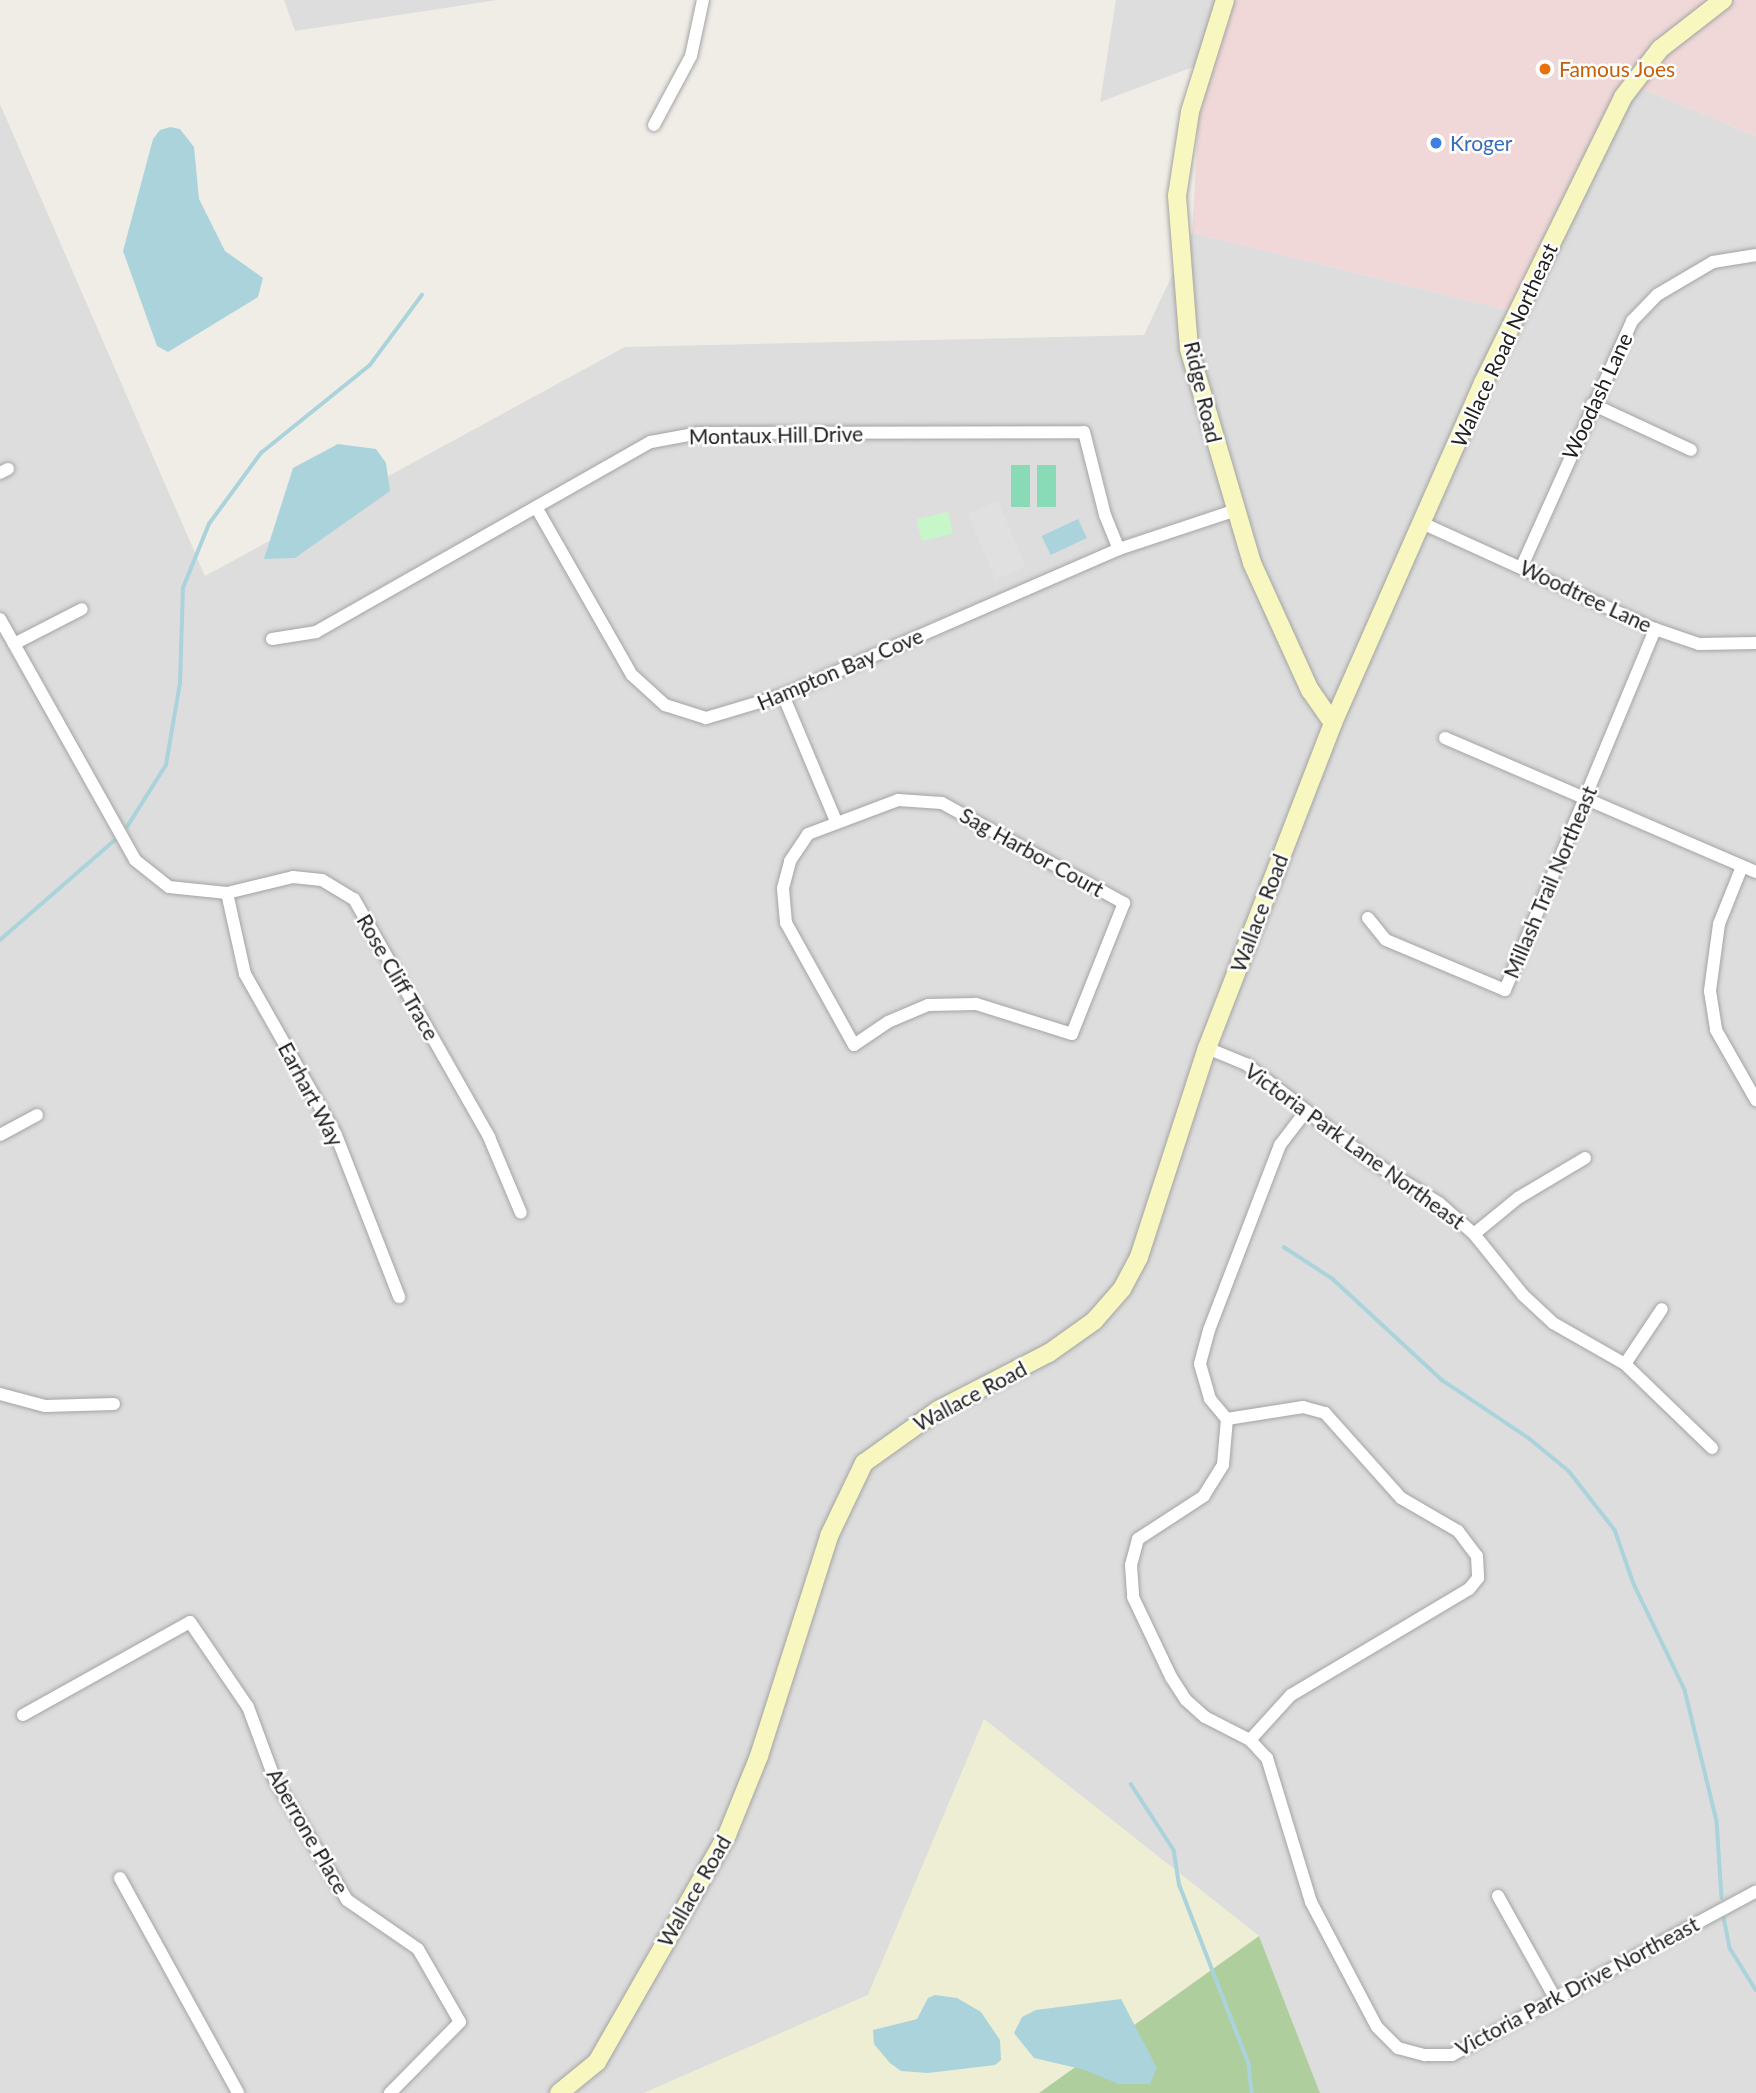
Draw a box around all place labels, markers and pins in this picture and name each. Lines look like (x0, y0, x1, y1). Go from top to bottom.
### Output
place label: Famous Joes (1559, 56, 1676, 82)
marker: Famous Joes (1537, 61, 1553, 77)
place label: Kroger (1450, 130, 1512, 156)
marker: Kroger (1428, 135, 1444, 151)

